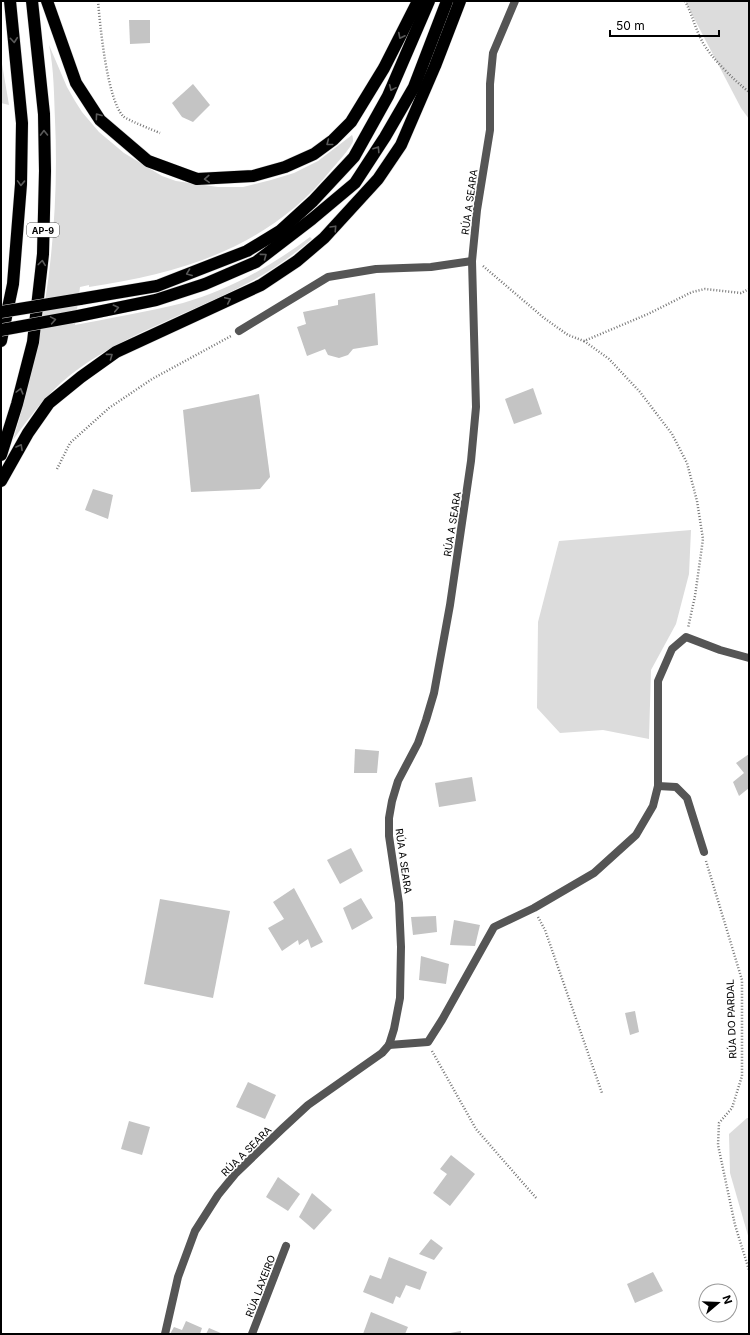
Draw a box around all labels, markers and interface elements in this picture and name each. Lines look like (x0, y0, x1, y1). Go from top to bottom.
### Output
scale bar (610, 12, 719, 38)
text: 50 m (616, 18, 645, 33)
one-way arrow (398, 32, 405, 39)
one-way arrow (9, 37, 18, 43)
one-way arrow (389, 84, 397, 92)
one-way arrow (96, 113, 103, 120)
one-way arrow (40, 130, 48, 136)
one-way arrow (327, 138, 334, 145)
one-way arrow (373, 146, 380, 153)
street label: RÚA A SEARA (457, 168, 480, 235)
one-way arrow (204, 174, 210, 183)
one-way arrow (16, 180, 25, 186)
road number: AP-9 (27, 223, 59, 237)
one-way arrow (329, 225, 337, 233)
one-way arrow (260, 253, 267, 261)
one-way arrow (37, 260, 46, 266)
one-way arrow (185, 269, 192, 277)
one-way arrow (223, 297, 231, 305)
one-way arrow (113, 305, 119, 313)
one-way arrow (50, 317, 56, 325)
one-way arrow (106, 354, 113, 361)
one-way arrow (15, 387, 24, 394)
one-way arrow (15, 444, 23, 451)
street label: RÚA A SEARA (440, 490, 463, 557)
street label: RÚA A SEARA (393, 827, 416, 894)
street label: RÚA DO PARDAL (723, 979, 738, 1059)
street label: RÚA A SEARA (218, 1123, 274, 1178)
street label: RÚA LAXEIRO (242, 1253, 277, 1319)
north arrow (698, 1283, 738, 1323)
text: N (719, 1293, 735, 1306)

